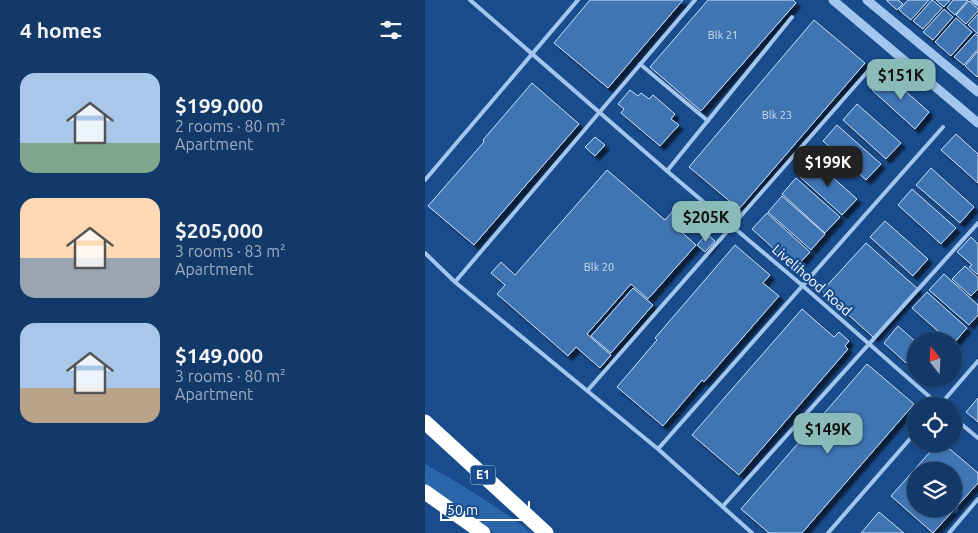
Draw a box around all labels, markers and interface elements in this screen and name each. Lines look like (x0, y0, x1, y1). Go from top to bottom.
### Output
icon: filters (377, 16, 405, 44)
text: 4 homes (20, 18, 102, 42)
house number: Blk 21 (708, 29, 738, 41)
pin: $151K (866, 58, 936, 101)
text: $151K (878, 66, 924, 84)
icon: home (60, 93, 120, 153)
text: $199,000 (175, 93, 263, 117)
house number: Blk 23 (762, 109, 792, 121)
text: 2 rooms · 80 m² (175, 117, 286, 135)
text: Apartment (175, 135, 253, 153)
pin: $199K (793, 146, 863, 188)
text: $199K (805, 153, 851, 171)
pin: $205K (671, 200, 741, 243)
text: $205K (683, 208, 729, 226)
icon: home (60, 218, 120, 278)
text: $205,000 (175, 218, 263, 242)
street label: Livelihood Road (769, 241, 855, 319)
text: 3 rooms · 83 m² (175, 242, 286, 260)
text: Apartment (175, 260, 253, 278)
house number: Blk 20 (584, 261, 614, 273)
north arrow (907, 332, 963, 388)
map controls (907, 332, 962, 517)
icon: home (60, 343, 120, 403)
text: $149,000 (175, 343, 263, 367)
text: 3 rooms · 80 m² (175, 367, 286, 385)
text: Apartment (175, 385, 253, 403)
button: locate (907, 397, 962, 452)
pin: $149K (793, 412, 863, 455)
text: $149K (805, 420, 851, 438)
button: layers (907, 462, 962, 517)
road number: E1 (471, 466, 495, 484)
scale bar (440, 498, 530, 521)
text: 50 m (447, 502, 478, 518)

